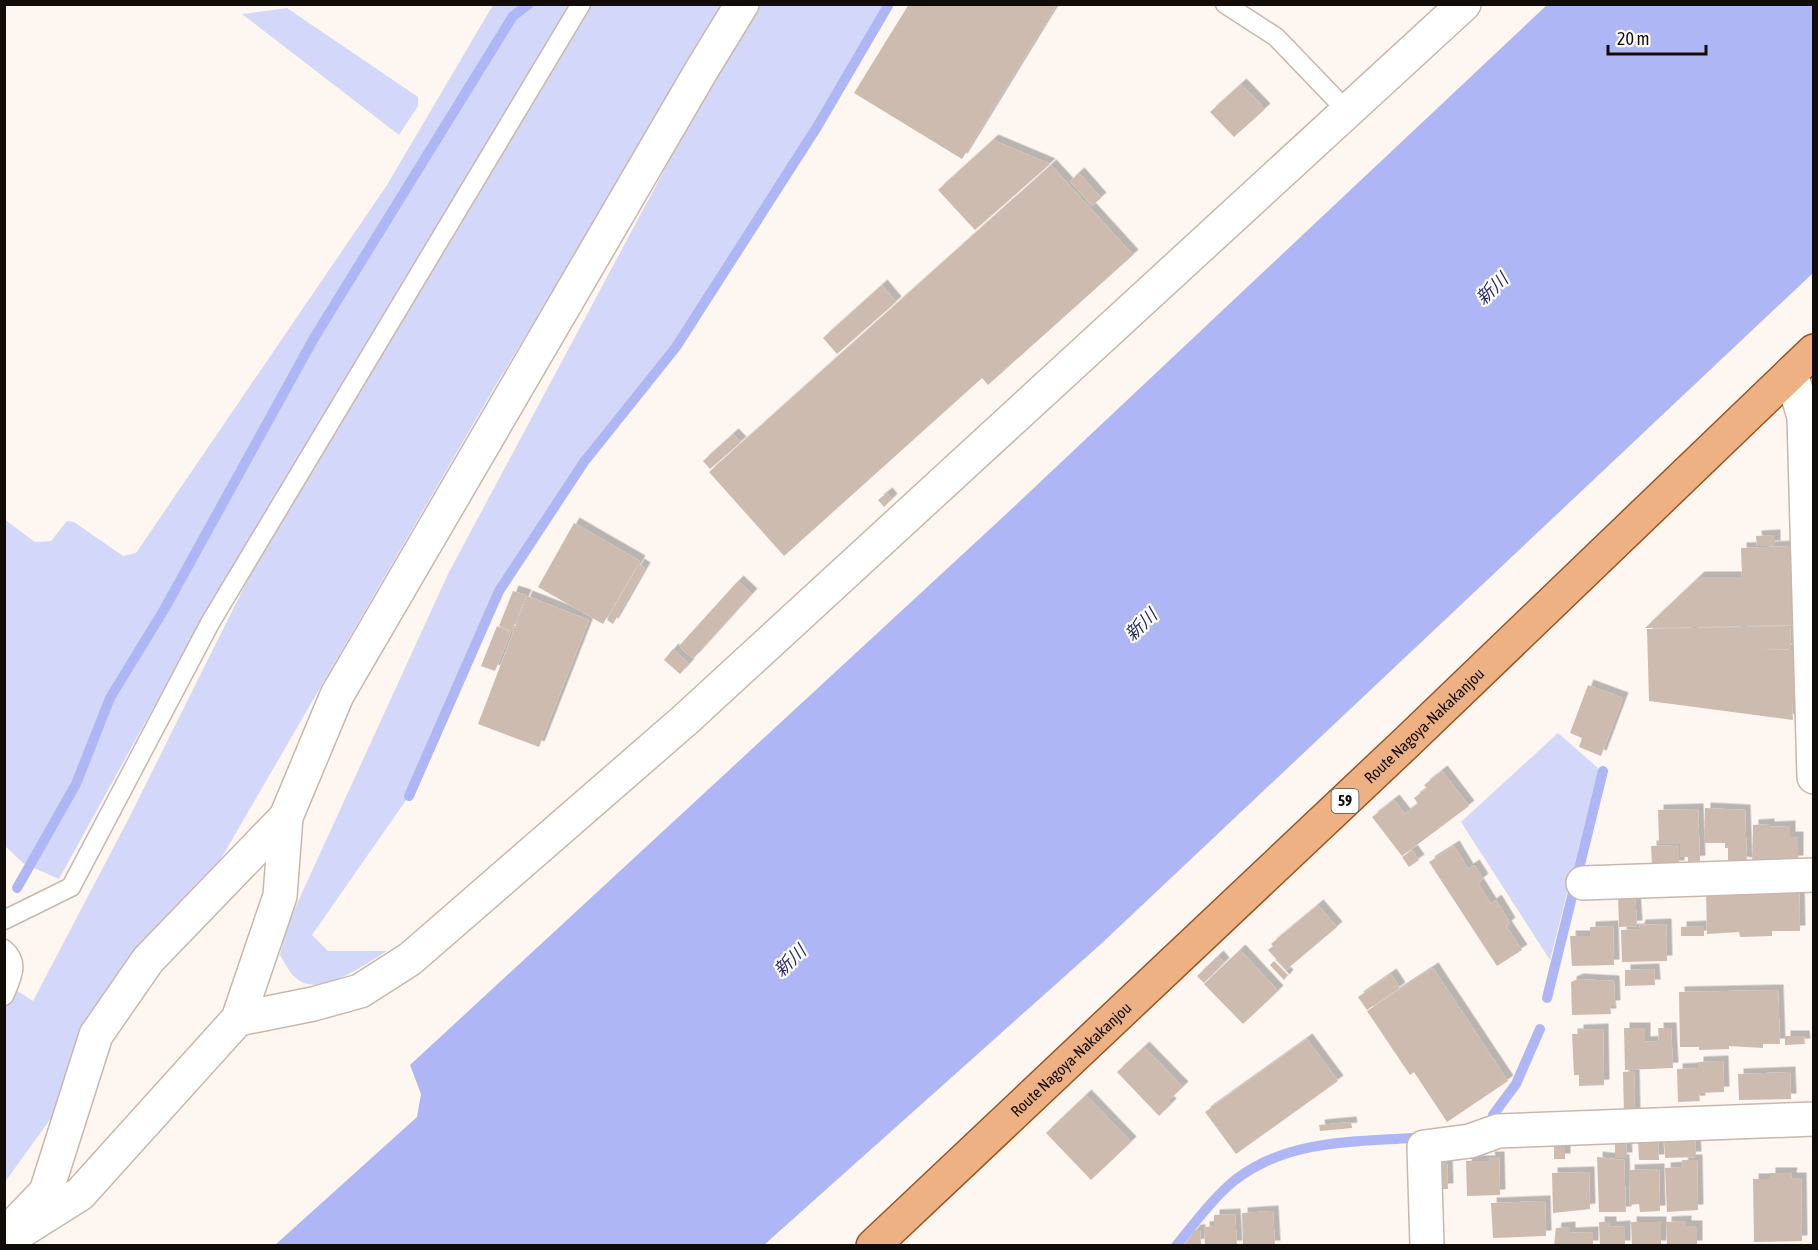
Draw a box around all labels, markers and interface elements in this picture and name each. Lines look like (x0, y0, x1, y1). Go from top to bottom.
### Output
scale bar (1608, 18, 1706, 56)
text: 20 m (1617, 28, 1649, 49)
water label: 新川 (1471, 267, 1513, 309)
water label: 新川 (1120, 603, 1162, 645)
street label: Route Nagoya-Nakakanjou (1360, 664, 1488, 787)
road number: 59 (1332, 789, 1358, 813)
water label: 新川 (769, 939, 811, 981)
street label: Route Nagoya-Nakakanjou (1007, 998, 1135, 1120)

